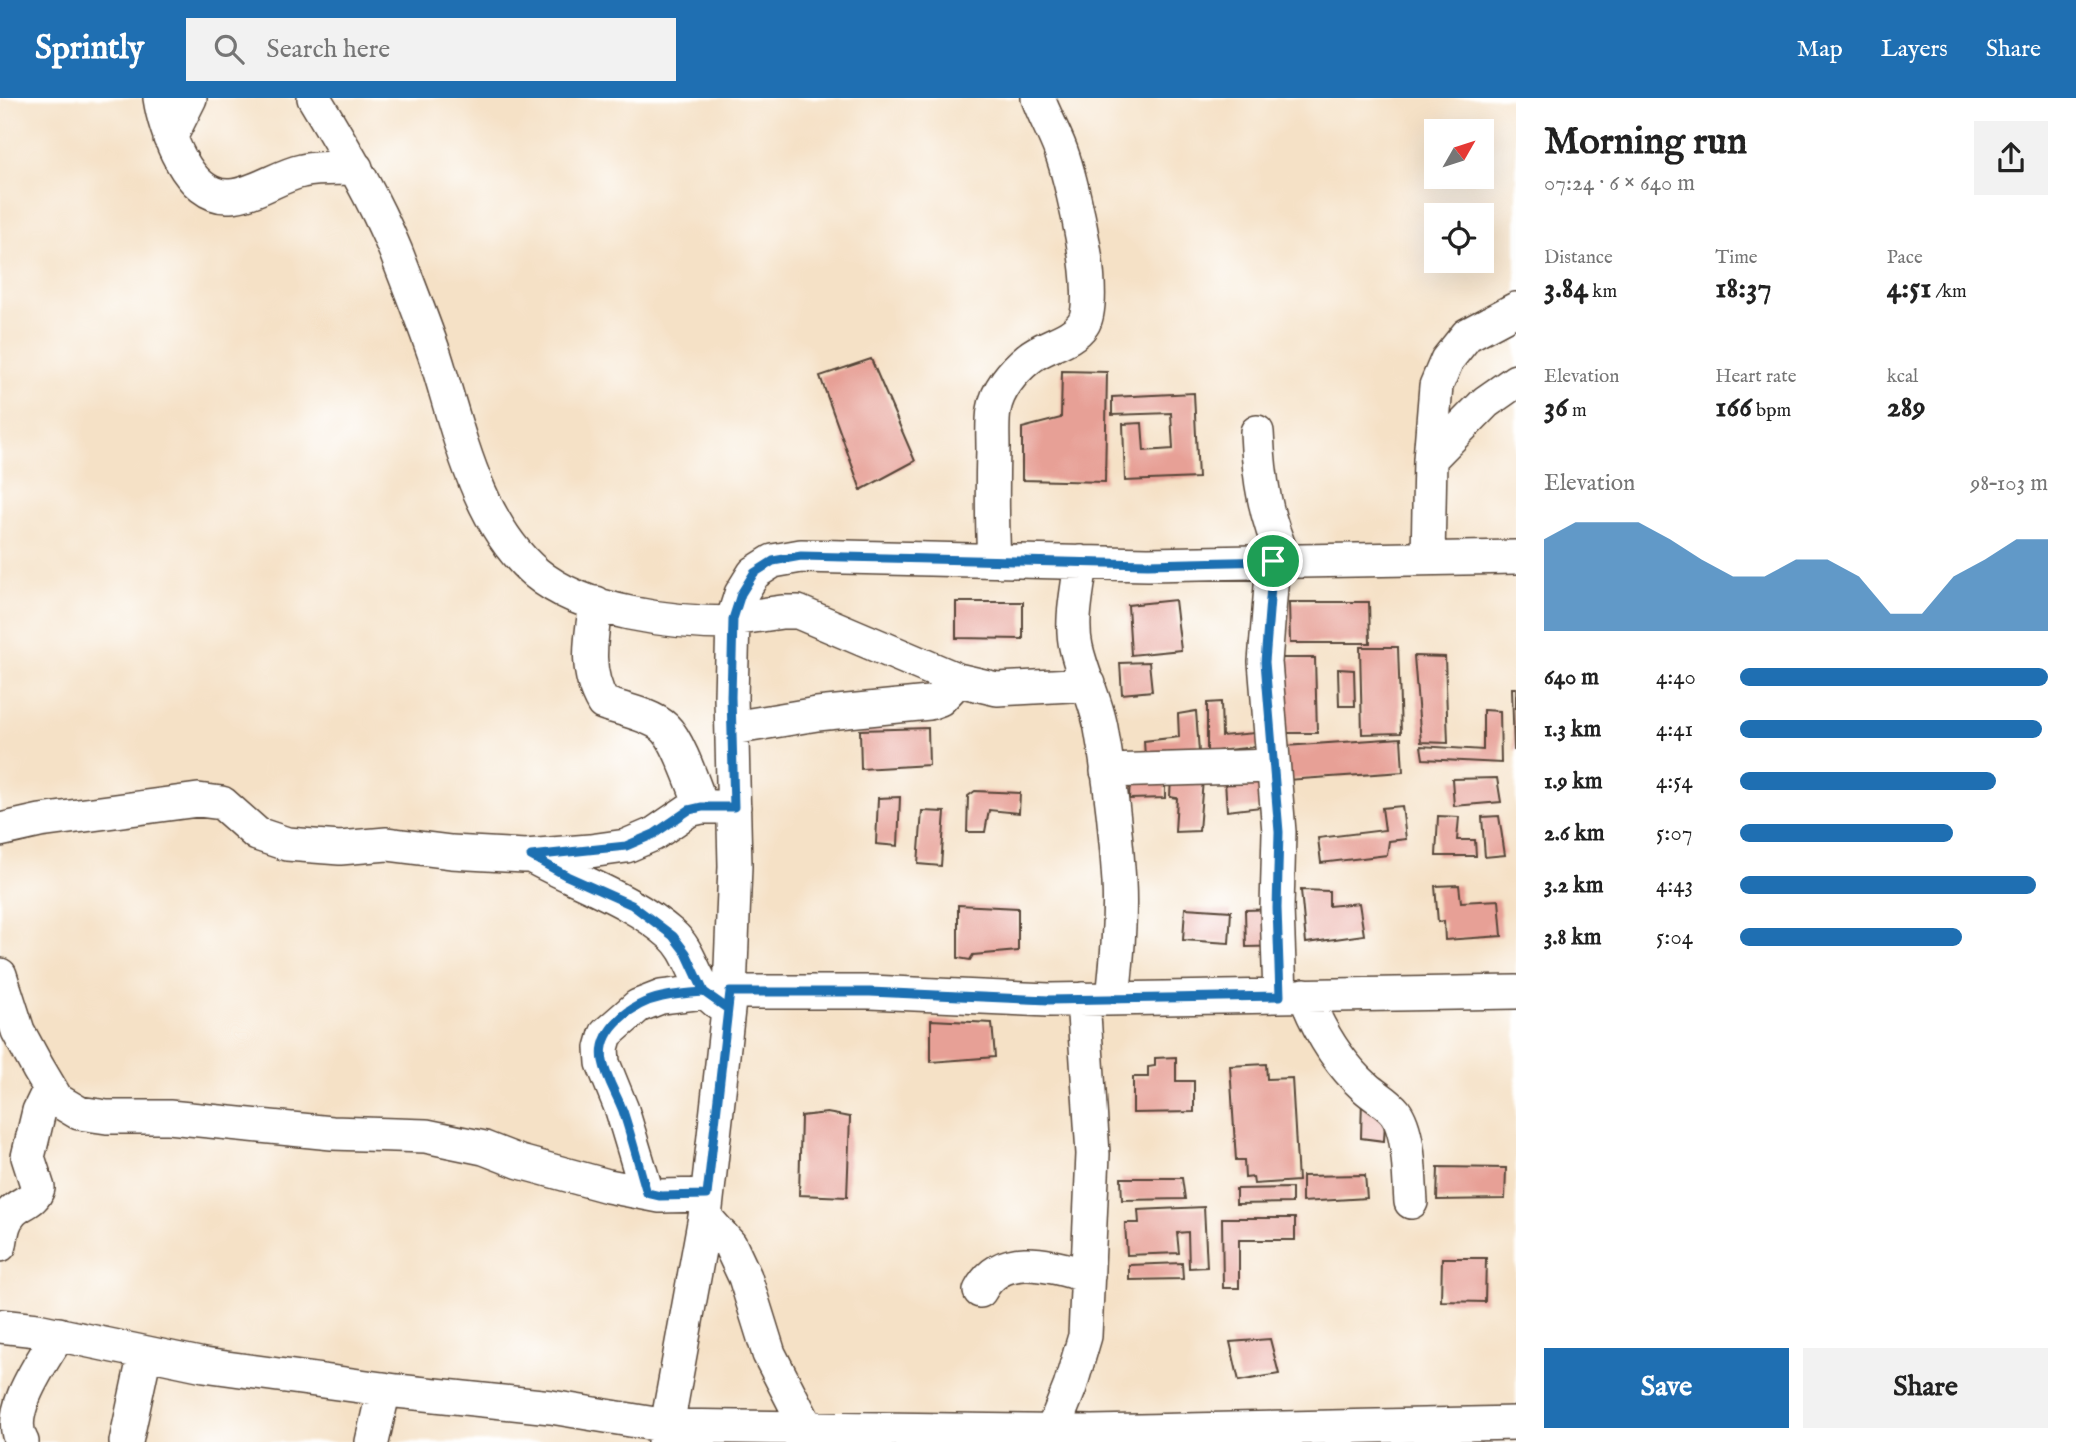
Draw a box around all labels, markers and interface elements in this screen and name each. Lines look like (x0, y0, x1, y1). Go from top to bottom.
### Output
search box (186, 18, 676, 81)
text: Sprintly (35, 28, 144, 70)
icon: search (210, 30, 248, 68)
text: Search here (266, 33, 390, 66)
text: Map (1797, 34, 1843, 65)
text: Layers (1881, 34, 1948, 65)
text: Share (1986, 34, 2041, 65)
north arrow (1424, 119, 1494, 189)
map controls (1424, 119, 1494, 273)
text: Morning run (1544, 119, 1747, 167)
button: share (1974, 121, 2048, 195)
text: 07:24 · 6 × 640 m (1544, 169, 1695, 198)
button: locate (1424, 203, 1494, 273)
text: Distance (1544, 246, 1613, 270)
text: Time (1715, 246, 1758, 270)
text: Pace (1887, 246, 1923, 270)
text: 3.84 (1544, 270, 1588, 308)
text: 18:37 (1715, 270, 1771, 308)
text: 4:51 (1887, 270, 1931, 308)
text: km (1588, 280, 1617, 304)
text: /km (1931, 280, 1967, 304)
text: Elevation (1544, 365, 1619, 389)
text: Heart rate (1715, 365, 1796, 389)
text: kcal (1887, 365, 1918, 389)
text: 36 (1544, 389, 1568, 427)
text: 166 (1715, 389, 1752, 427)
text: 289 (1887, 389, 1926, 427)
text: m (1568, 399, 1587, 423)
text: bpm (1752, 399, 1791, 423)
text: Elevation (1544, 469, 1635, 498)
text: 98–103 m (1970, 469, 2048, 498)
pin (1243, 531, 1303, 591)
icon: arrive (1254, 542, 1292, 580)
text: 640 m (1544, 663, 1599, 692)
text: 4:40 (1656, 663, 1696, 692)
text: 1.3 km (1544, 715, 1601, 744)
text: 4:41 (1656, 715, 1693, 744)
text: 1.9 km (1544, 767, 1603, 796)
text: 4:54 (1656, 767, 1693, 796)
text: 2.6 km (1544, 819, 1605, 848)
text: 5:07 (1656, 819, 1692, 848)
text: 3.2 km (1544, 871, 1603, 900)
text: 4:43 (1656, 871, 1693, 900)
text: 3.8 km (1544, 923, 1602, 952)
text: 5:04 (1656, 923, 1693, 952)
button: Save (1544, 1348, 1789, 1428)
button: Share (1803, 1348, 2048, 1428)

